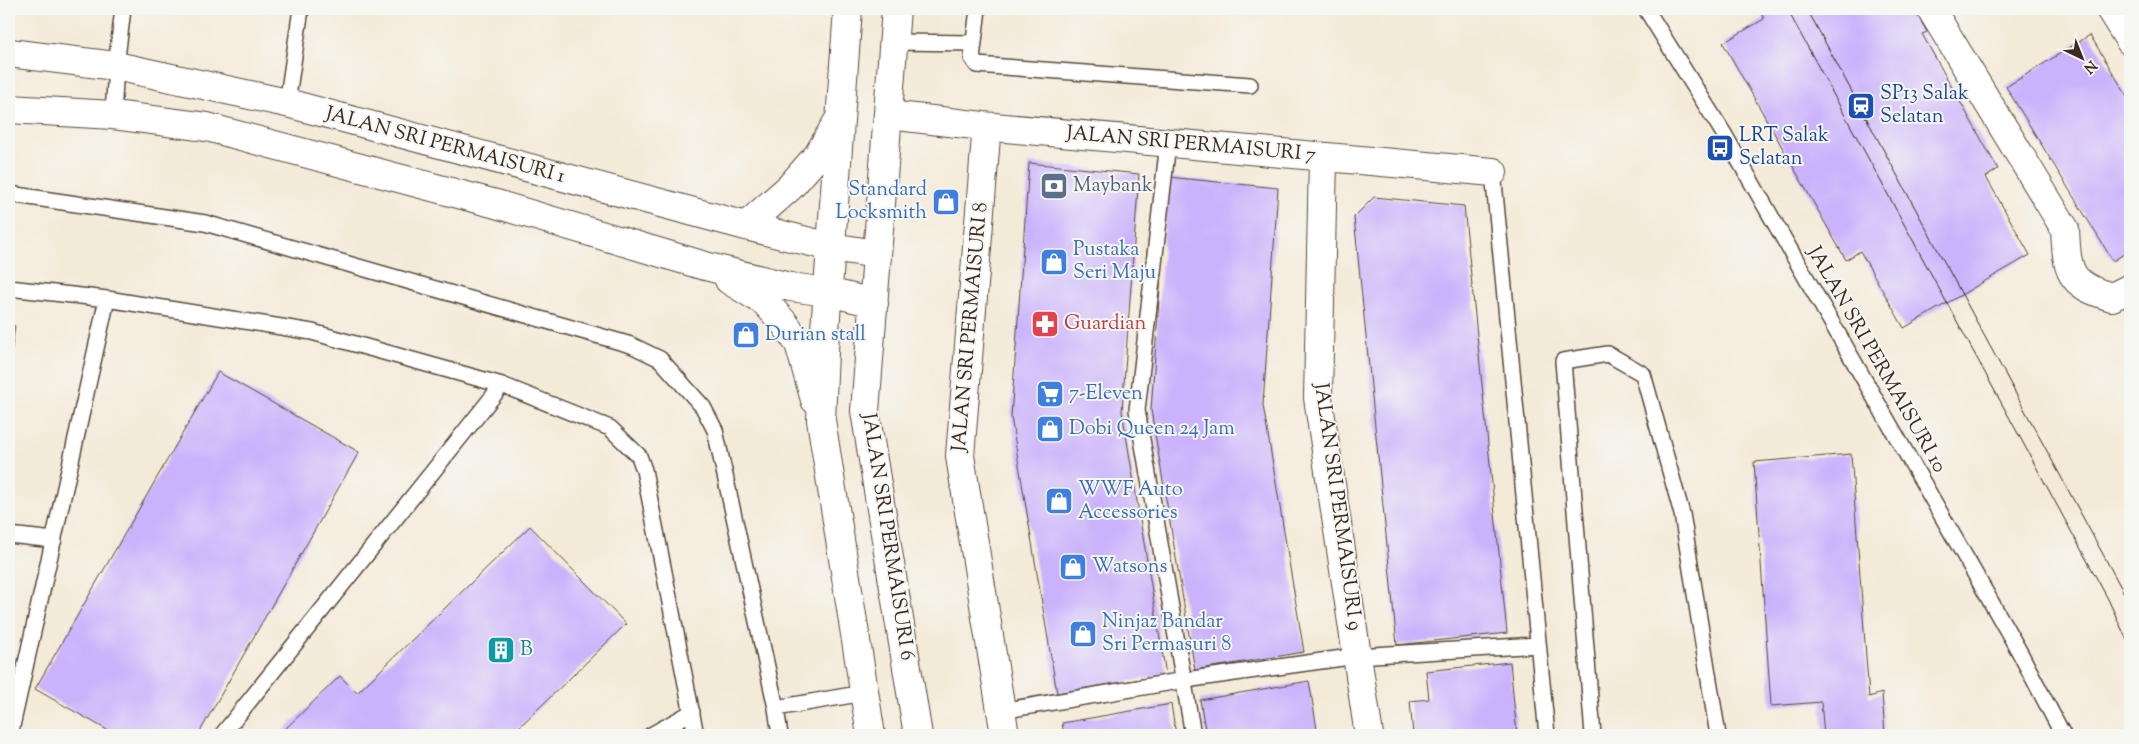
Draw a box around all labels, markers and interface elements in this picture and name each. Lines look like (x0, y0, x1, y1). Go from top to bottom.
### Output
north arrow (2056, 32, 2106, 82)
text: N (2079, 55, 2100, 77)
place label: SP13 Salak Selatan (1880, 80, 1969, 132)
station icon: SP13 Salak Selatan (1846, 91, 1876, 121)
street label: JALAN SRI PERMAISURI 1 (321, 100, 568, 192)
street label: JALAN SRI PERMAISURI 7 (1064, 120, 1317, 170)
place label: LRT Salak Selatan (1739, 122, 1829, 174)
bus stop icon: LRT Salak Selatan (1705, 133, 1735, 163)
bank icon: Maybank (1039, 171, 1069, 201)
place label: Maybank (1073, 172, 1153, 201)
place label: Standard Locksmith (836, 176, 927, 228)
shop icon: Standard Locksmith (931, 187, 961, 217)
street label: JALAN SRI PERMAISURI 8 (946, 201, 996, 454)
place label: Pustaka Seri Maju (1073, 236, 1157, 288)
street label: JALAN SRI PERMAISURI 10 (1799, 241, 1953, 479)
shop icon: Pustaka Seri Maju (1039, 247, 1069, 277)
pharmacy icon: Guardian (1030, 309, 1060, 339)
place label: Guardian (1064, 310, 1147, 339)
shop icon: Durian stall (731, 320, 761, 350)
place label: Durian stall (765, 321, 866, 350)
supermarket icon: 7-Eleven (1035, 379, 1065, 409)
place label: 7-Eleven (1069, 380, 1143, 409)
street label: JALAN SRI PERMAISURI 9 (1305, 380, 1369, 633)
street label: JALAN SRI PERMAISURI 6 (853, 410, 921, 663)
shop icon: Dobi Queen 24 Jam (1035, 414, 1065, 444)
place label: Dobi Queen 24 Jam (1069, 415, 1235, 444)
place label: WWF Auto Accessories (1078, 476, 1183, 528)
shop icon: WWF Auto Accessories (1044, 486, 1074, 516)
shop icon: Watsons (1058, 552, 1088, 582)
place label: Watsons (1092, 553, 1168, 582)
place label: Ninjaz Bandar Sri Permasuri 8 (1102, 608, 1231, 660)
shop icon: Ninjaz Bandar Sri Permasuri 8 (1068, 619, 1098, 649)
building icon: B (486, 635, 516, 665)
place label: B (520, 636, 533, 665)

